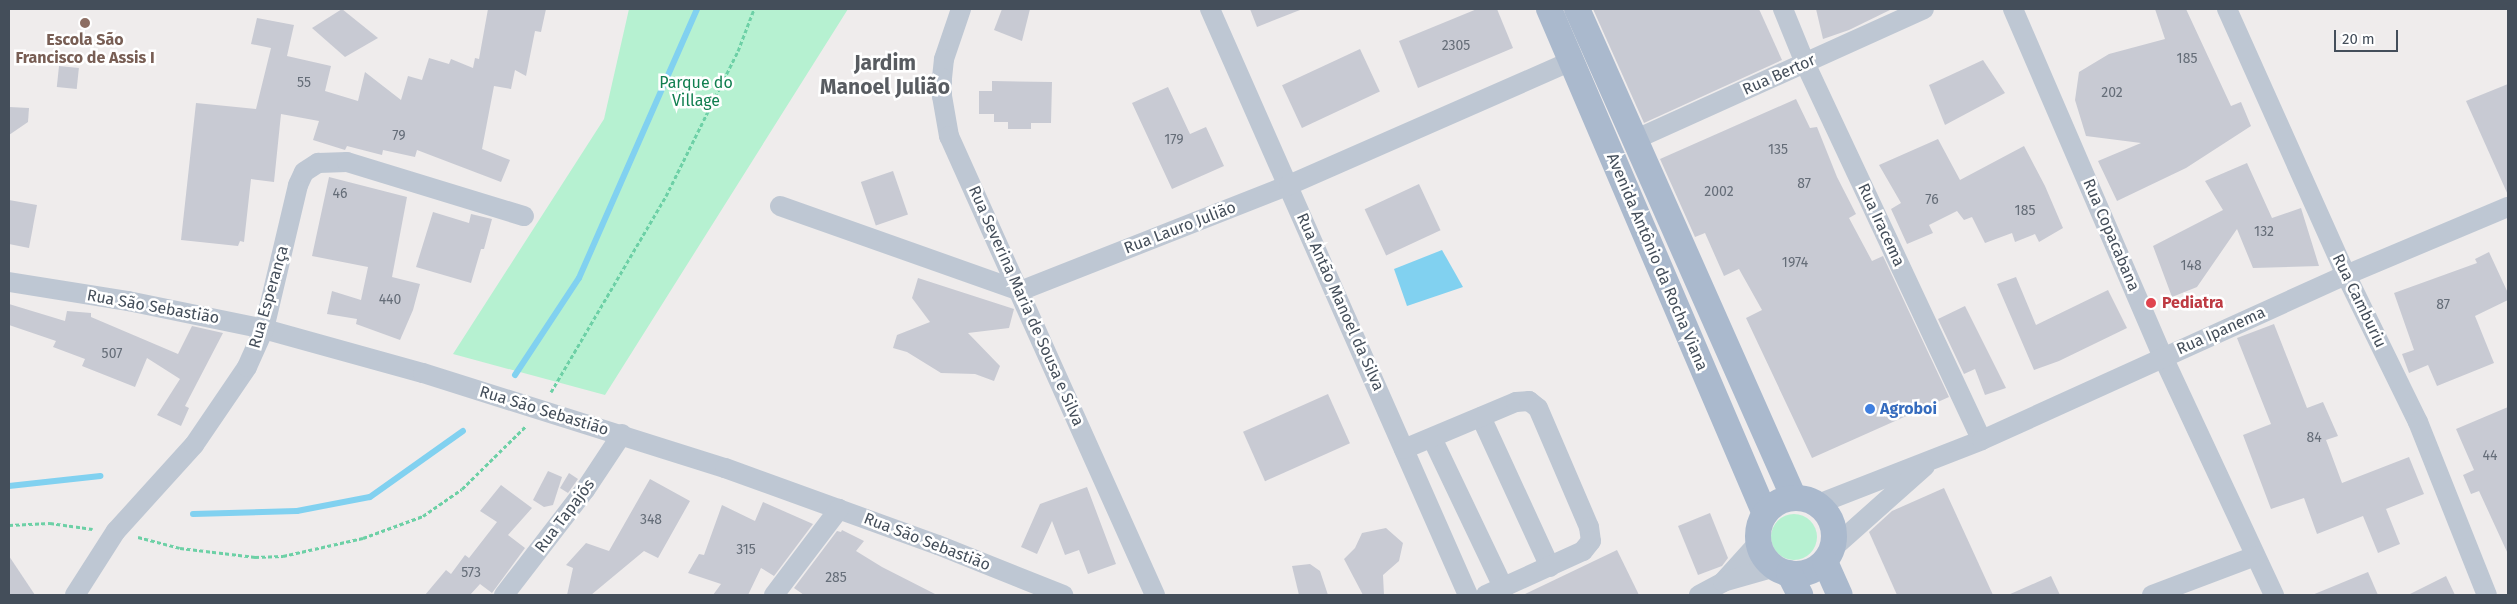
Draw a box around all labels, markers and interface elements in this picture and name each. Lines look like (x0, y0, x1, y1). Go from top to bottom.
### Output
marker: Escola São Francisco de Assis I (79, 17, 91, 29)
scale bar (2337, 20, 2401, 52)
place label: Escola São Francisco de Assis I (15, 30, 155, 68)
text: 20 m (2342, 30, 2375, 48)
house number: 2305 (1442, 38, 1470, 54)
district label: Jardim Manoel Julião (820, 50, 950, 100)
street label: Rua Bertor (1740, 50, 1818, 100)
house number: 185 (2177, 51, 2197, 67)
park label: Parque do Village (659, 73, 733, 111)
house number: 55 (297, 75, 311, 91)
house number: 202 (2101, 85, 2123, 101)
house number: 79 (392, 128, 406, 144)
house number: 179 (1164, 132, 1184, 148)
house number: 135 (1768, 142, 1788, 158)
street label: Avenida Antônio da Rocha Viana (1602, 150, 1712, 374)
house number: 87 (1797, 176, 1811, 192)
street label: Rua Copacabana (2079, 176, 2143, 294)
street label: Rua Iracema (1853, 180, 1909, 270)
street label: Rua Severina Maria de Sousa e Silva (964, 183, 1088, 429)
house number: 2002 (1704, 184, 1734, 200)
house number: 46 (333, 186, 347, 202)
house number: 76 (1925, 192, 1939, 208)
street label: Rua Lauro Julião (1121, 198, 1239, 258)
house number: 185 (2015, 203, 2035, 219)
street label: Rua Antão Manoel da Silva (1292, 210, 1388, 394)
house number: 132 (2254, 224, 2274, 240)
street label: Rua Esperança (245, 243, 293, 351)
street label: Rua Camburiu (2328, 251, 2390, 351)
house number: 1974 (1782, 255, 1808, 271)
house number: 148 (2180, 258, 2202, 274)
street label: Rua São Sebastião (85, 286, 221, 328)
house number: 440 (379, 292, 401, 308)
place label: Pediatra (2162, 293, 2224, 313)
marker: Pediatra (2144, 296, 2158, 310)
house number: 87 (2436, 297, 2450, 313)
street label: Rua Ipanema (2174, 303, 2268, 359)
house number: 507 (102, 346, 122, 362)
street label: Rua São Sebastião (477, 382, 611, 440)
place label: Agroboi (1880, 399, 1937, 419)
marker: Agroboi (1864, 403, 1876, 415)
house number: 84 (2306, 430, 2322, 446)
house number: 44 (2483, 448, 2497, 464)
street label: Rua Tapajós (531, 475, 599, 557)
street label: Rua São Sebastião (861, 509, 993, 575)
house number: 348 (640, 512, 662, 528)
house number: 315 (736, 542, 756, 558)
house number: 573 (461, 565, 481, 581)
house number: 285 (825, 570, 847, 586)

